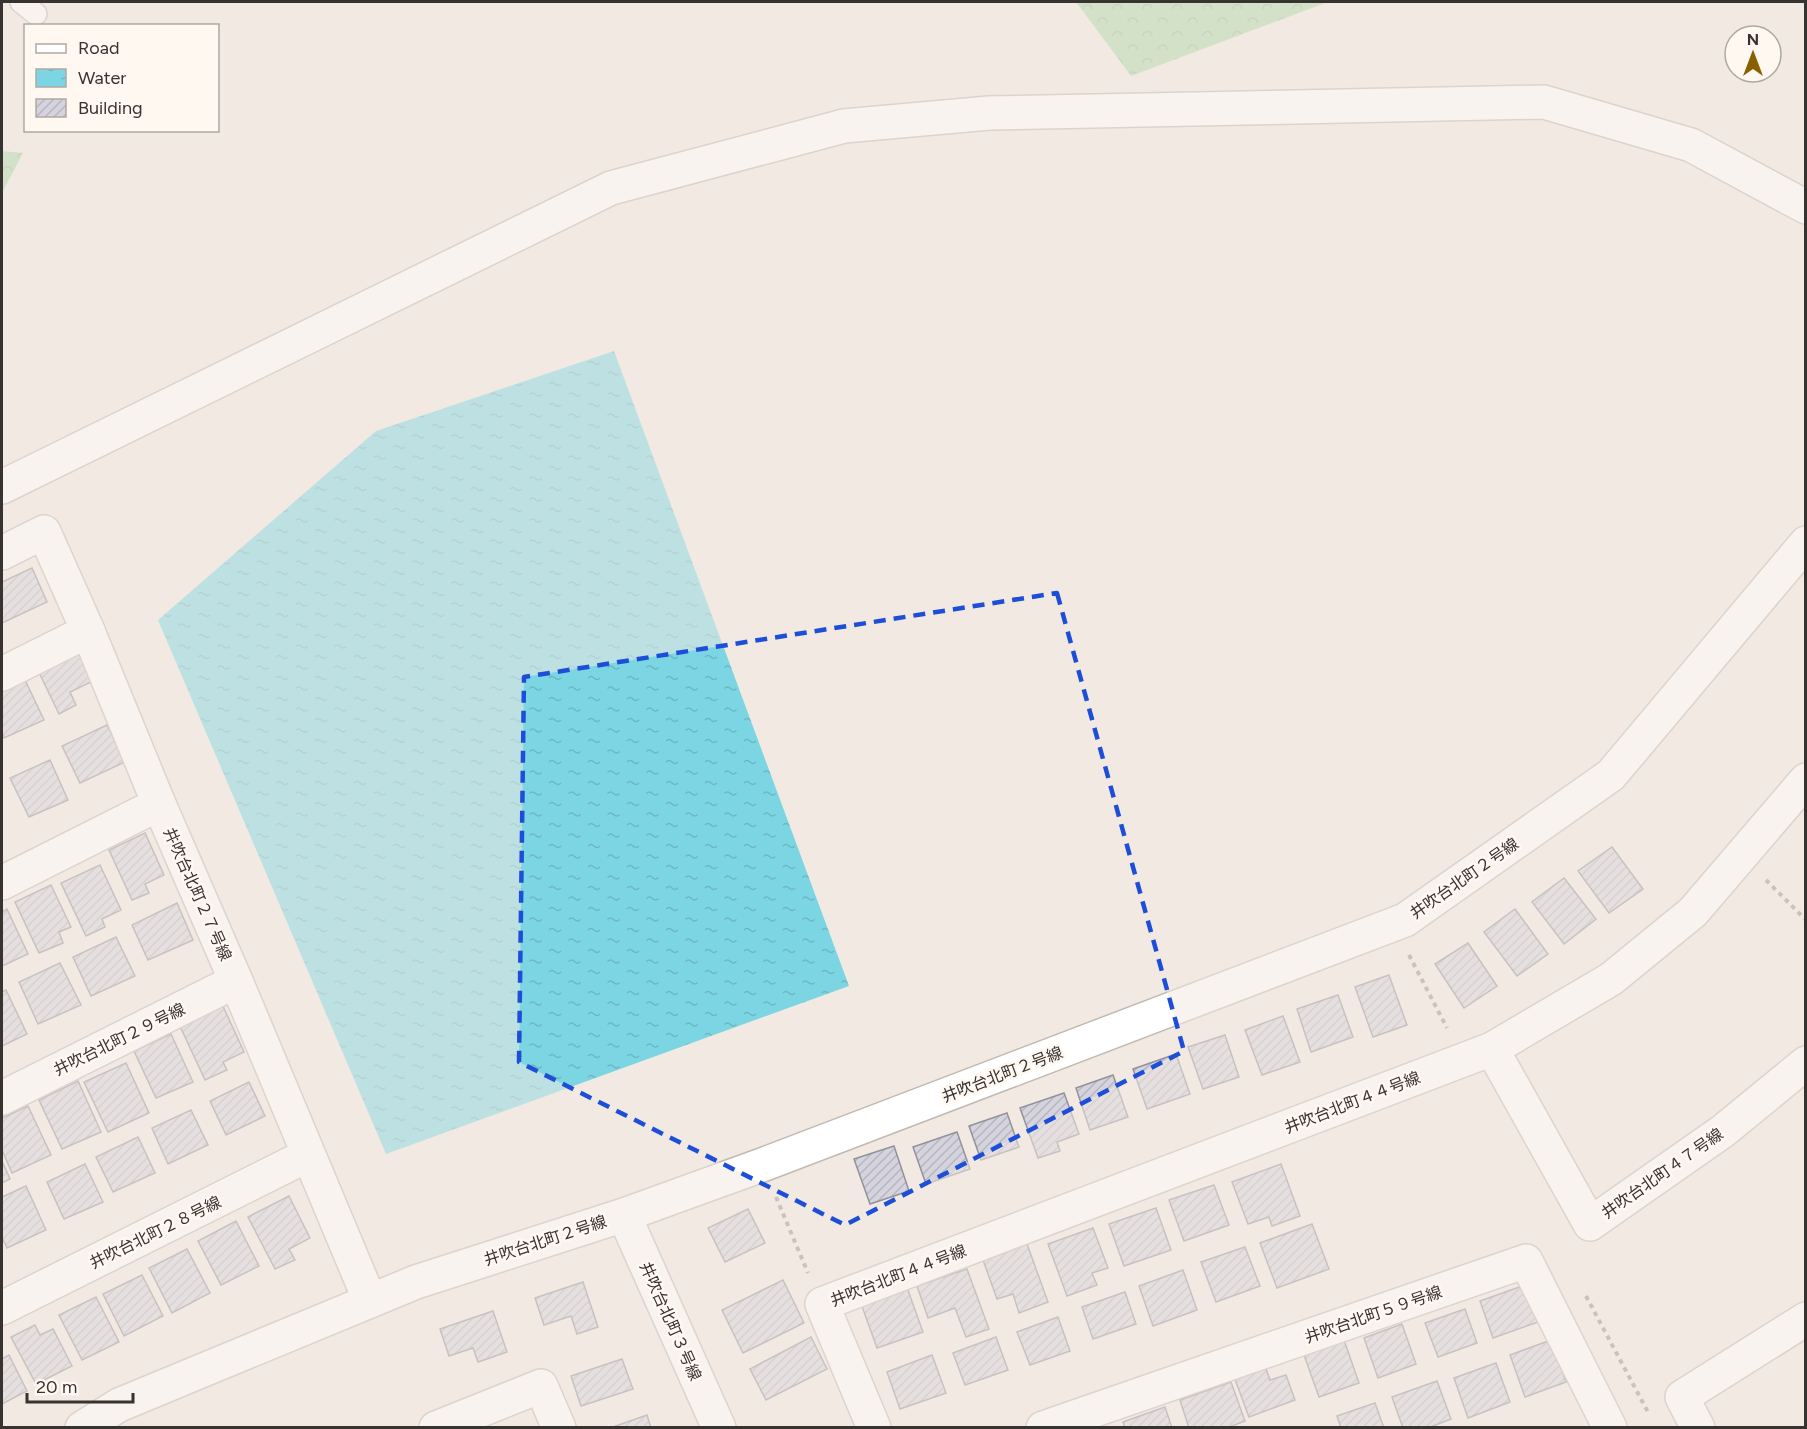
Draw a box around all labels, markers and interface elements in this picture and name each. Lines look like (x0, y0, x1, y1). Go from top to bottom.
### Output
legend (24, 24, 219, 132)
north arrow (1723, 24, 1783, 84)
text: N (1747, 30, 1759, 49)
text: Road (78, 37, 119, 59)
text: Water (78, 67, 126, 89)
text: Building (78, 97, 143, 119)
street label: 井吹台北町２７号線 (160, 825, 236, 964)
street label: 井吹台北町２号線 (1406, 834, 1522, 923)
street label: 井吹台北町２９号線 (50, 999, 188, 1080)
street label: 井吹台北町２号線 (939, 1043, 1065, 1106)
street label: 井吹台北町４４号線 (1282, 1068, 1423, 1137)
street label: 井吹台北町４７号線 (1598, 1124, 1727, 1222)
street label: 井吹台北町２８号線 (86, 1192, 224, 1273)
street label: 井吹台北町２号線 (481, 1212, 609, 1269)
street label: 井吹台北町４４号線 (828, 1241, 969, 1310)
street label: 井吹台北町３号線 (636, 1259, 705, 1384)
street label: 井吹台北町５９号線 (1302, 1282, 1444, 1347)
scale bar (27, 1366, 134, 1404)
text: 20 m (36, 1376, 77, 1398)

